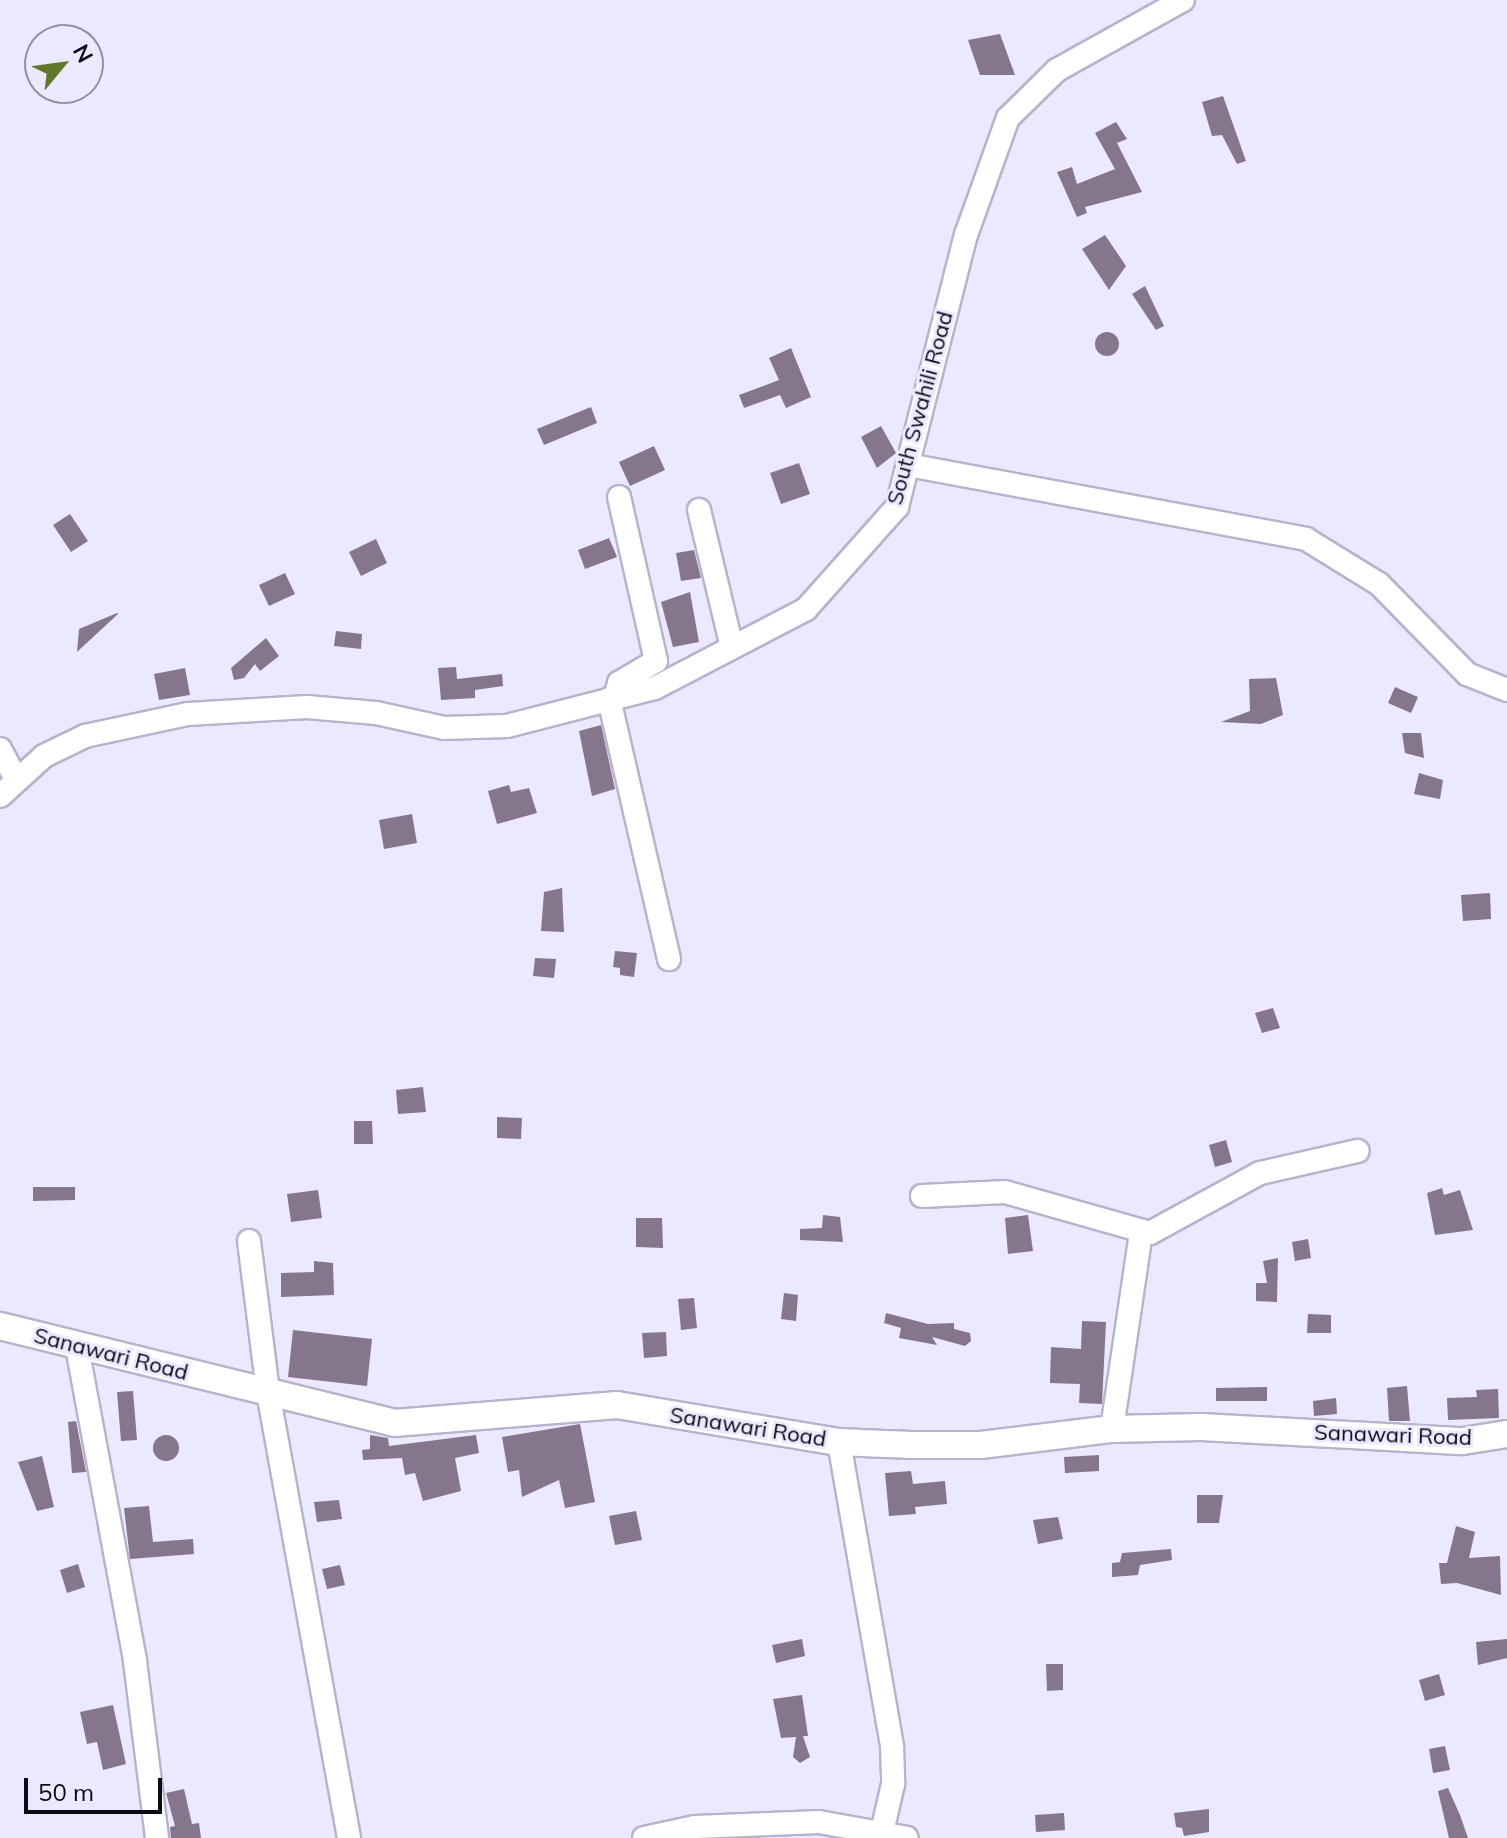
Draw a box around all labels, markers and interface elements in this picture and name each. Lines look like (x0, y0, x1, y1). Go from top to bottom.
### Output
north arrow (24, 24, 104, 104)
text: N (67, 39, 100, 67)
street label: South Swahili Road (881, 308, 959, 508)
street label: Sanawari Road (31, 1322, 191, 1386)
street label: Sanawari Road (668, 1402, 828, 1452)
street label: Sanawari Road (1314, 1419, 1472, 1451)
scale bar (28, 1762, 166, 1812)
text: 50 m (38, 1777, 94, 1807)

